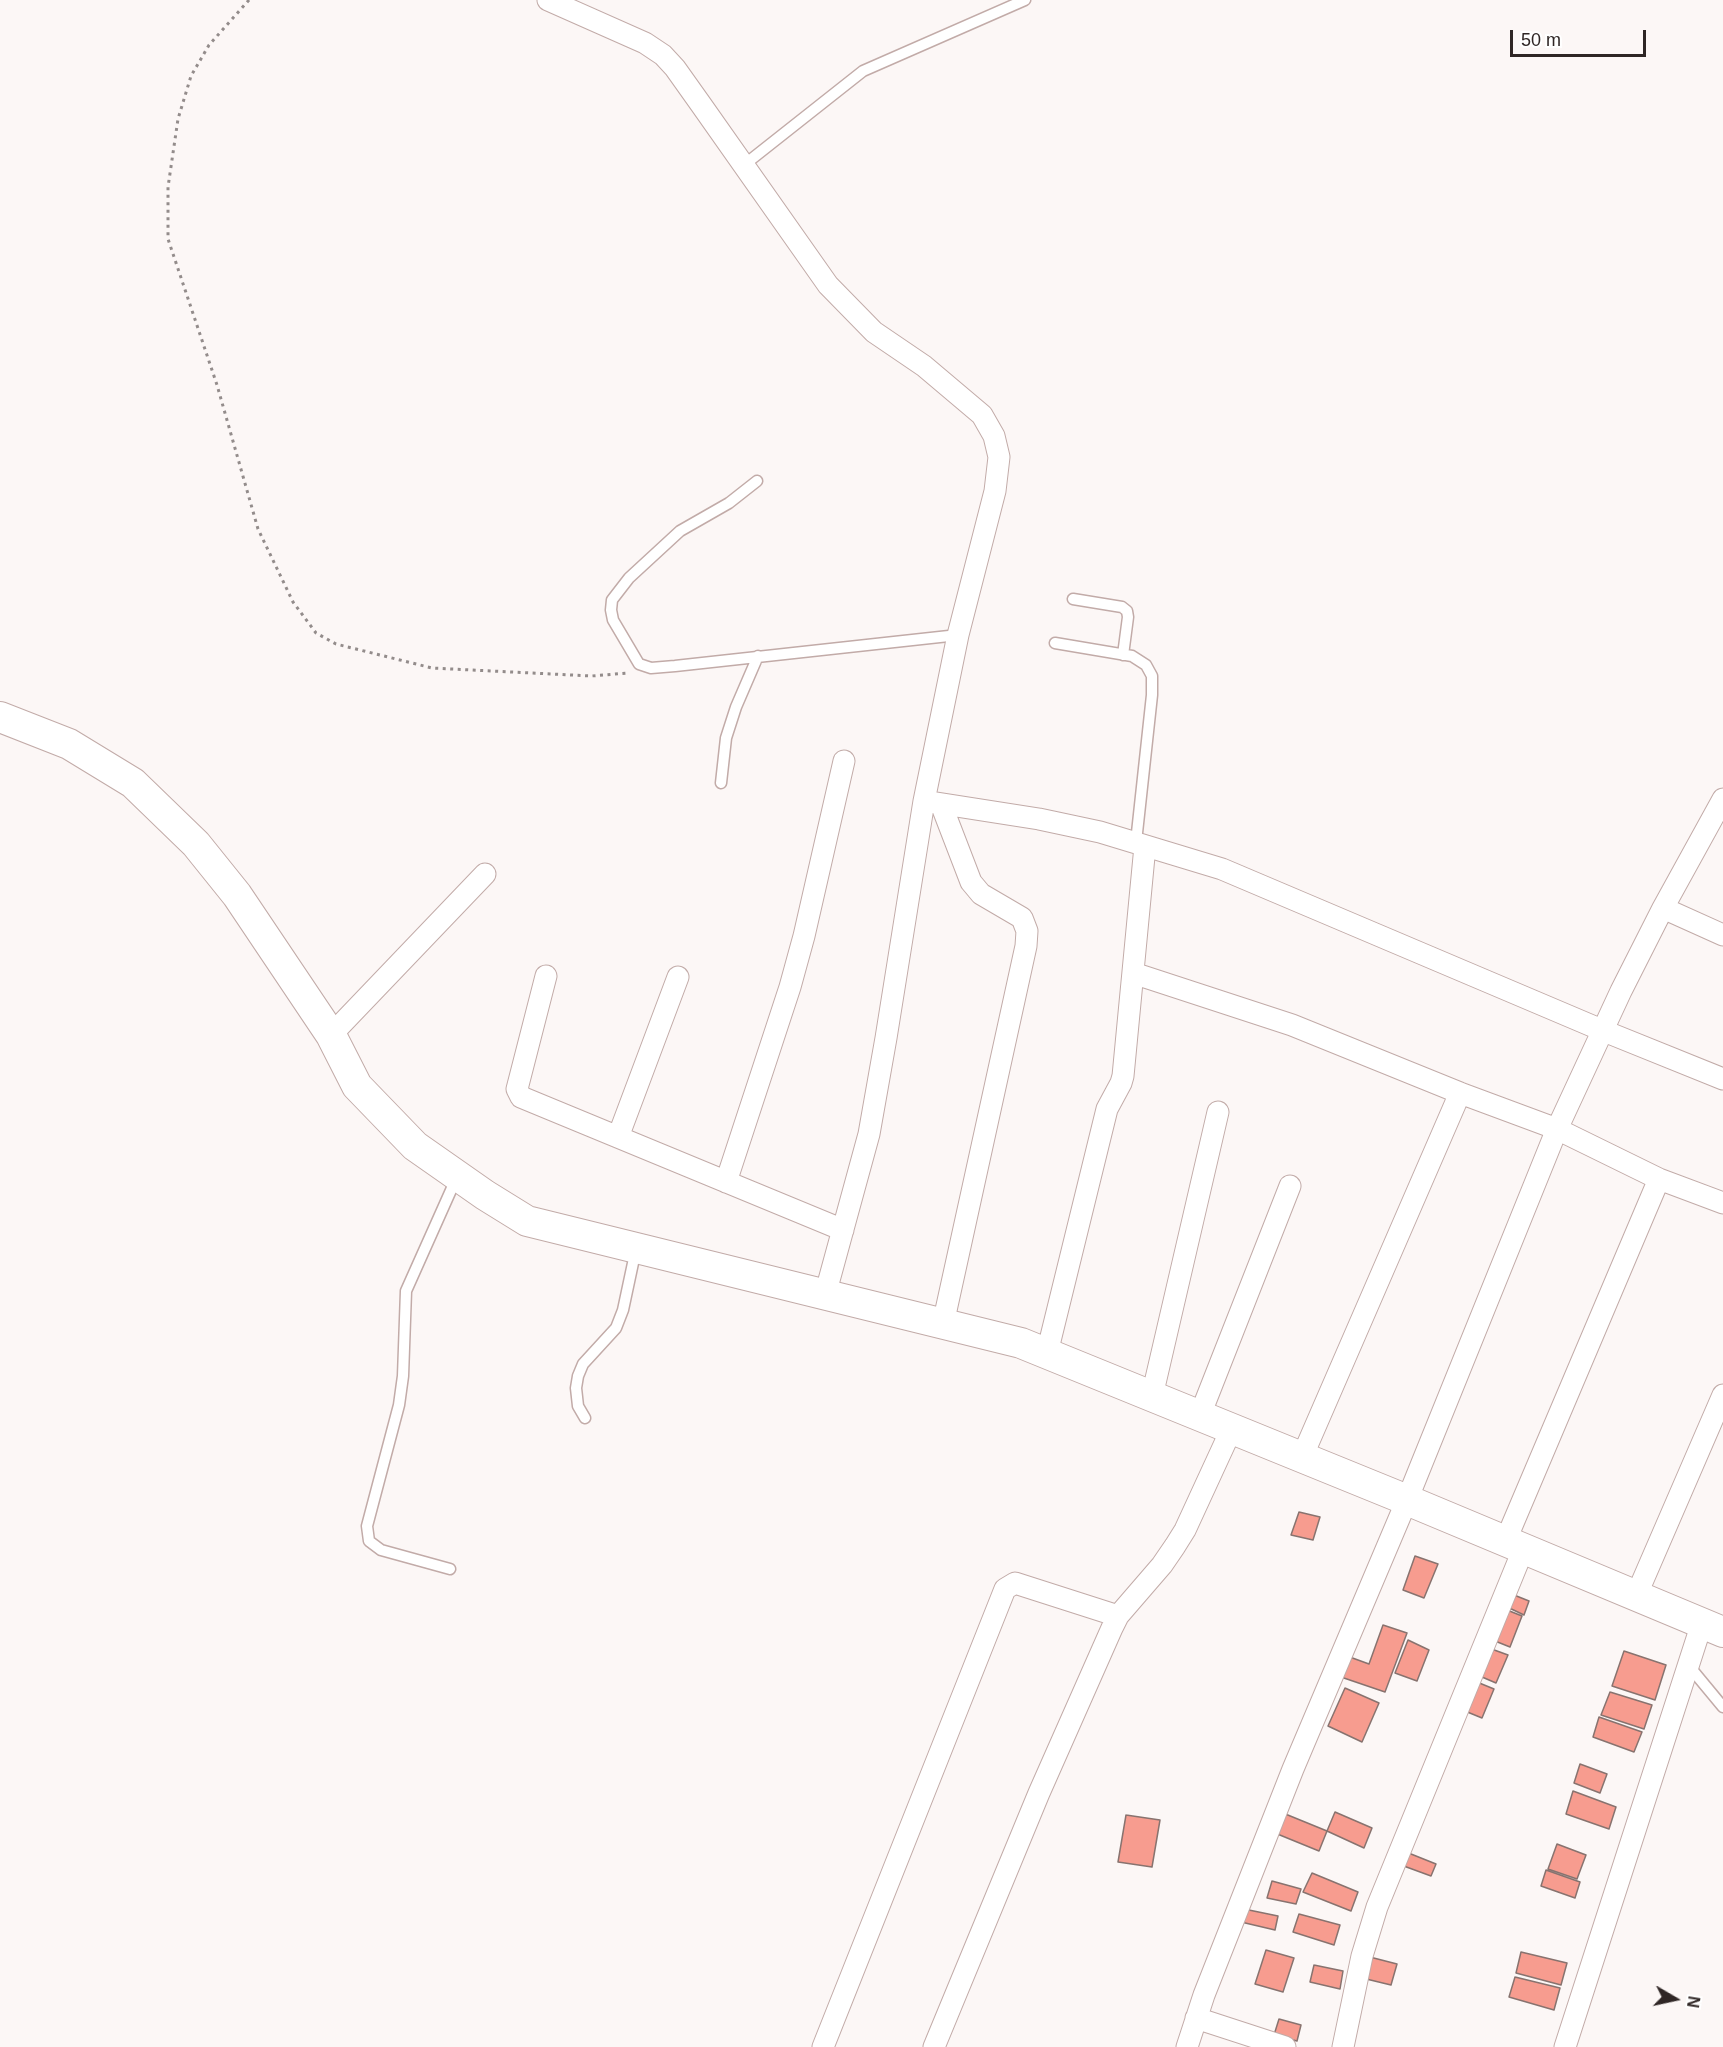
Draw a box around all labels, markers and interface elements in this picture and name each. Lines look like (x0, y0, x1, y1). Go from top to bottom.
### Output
scale bar (1513, 18, 1650, 56)
text: 50 m (1521, 30, 1561, 50)
north arrow (1645, 1969, 1705, 2029)
text: N (1684, 1995, 1703, 2009)

